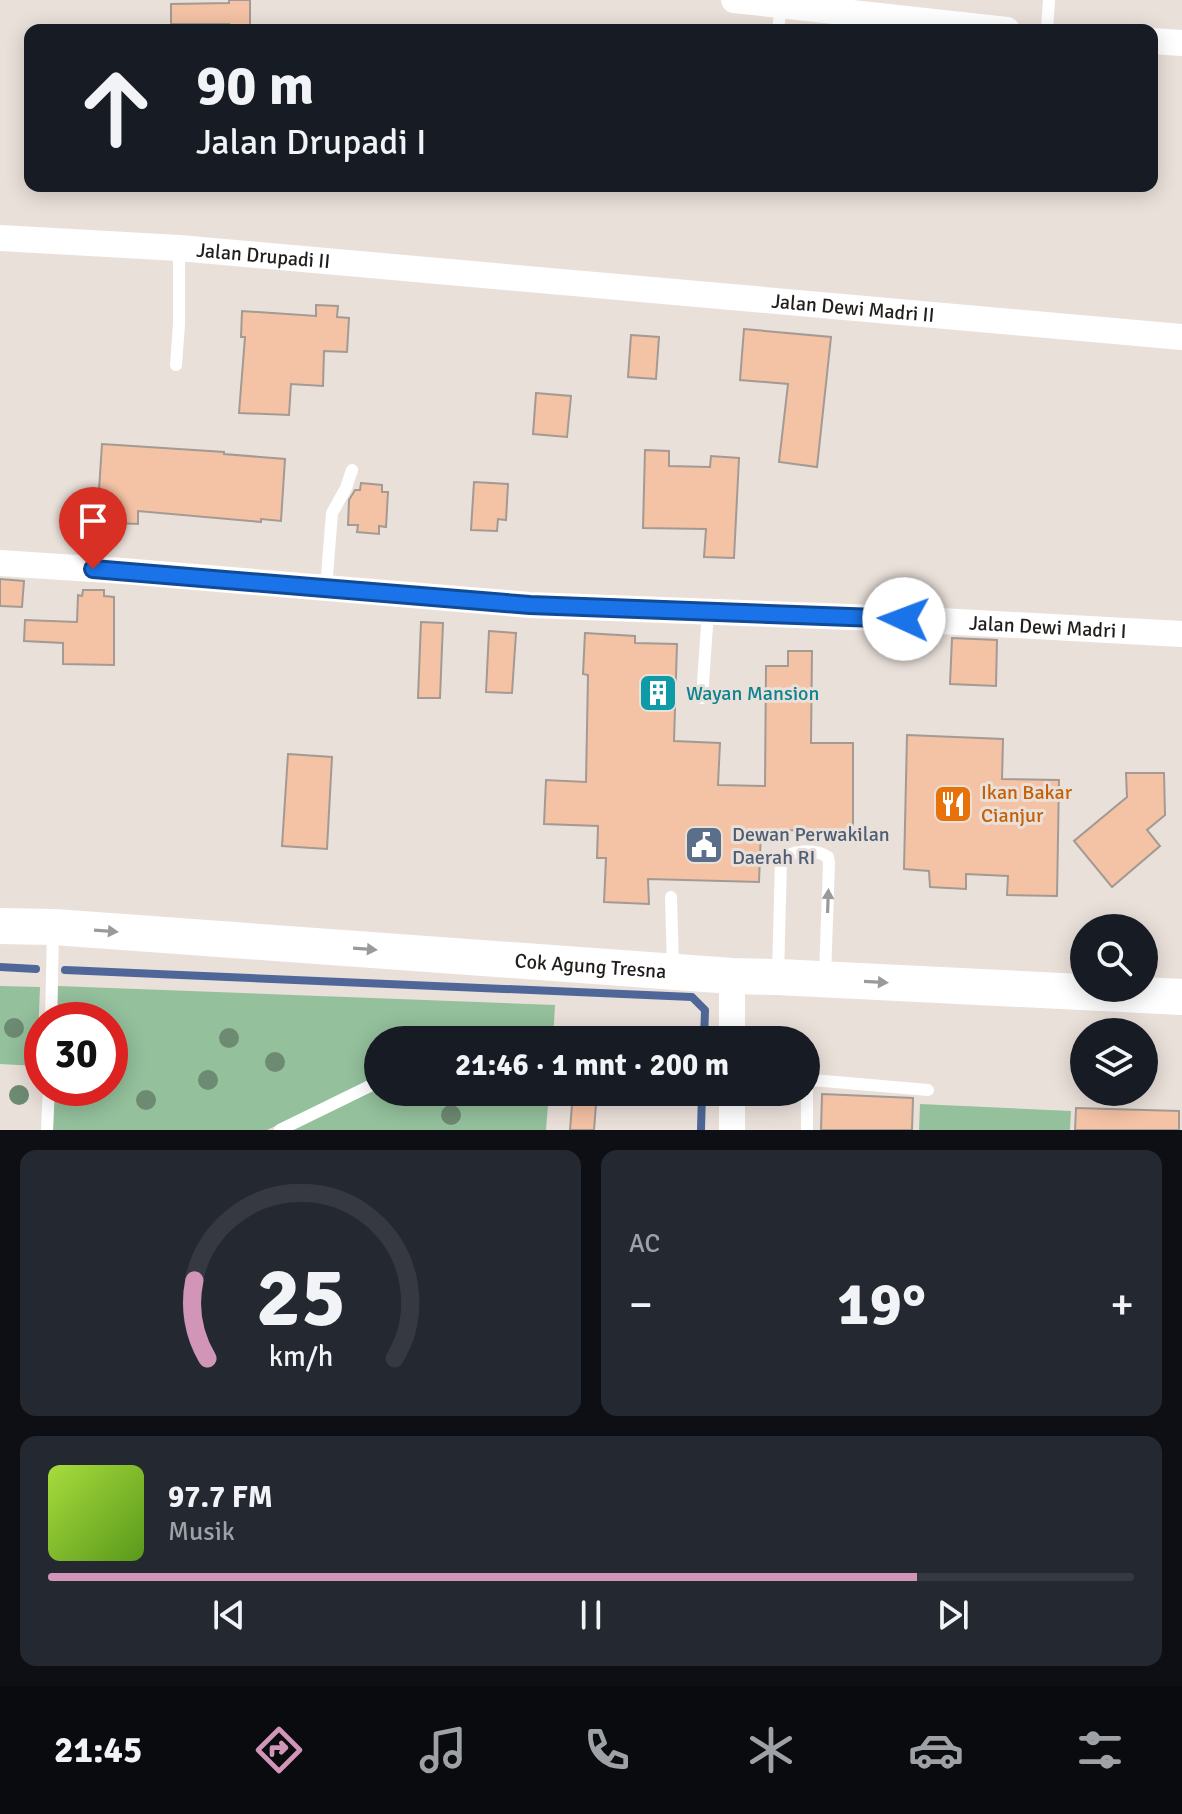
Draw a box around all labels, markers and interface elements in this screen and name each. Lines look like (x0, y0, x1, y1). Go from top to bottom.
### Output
text: 90 m (196, 51, 314, 120)
icon: ahead (64, 56, 168, 160)
text: Jalan Drupadi I (196, 120, 427, 165)
street label: Jalan Drupadi II (196, 237, 331, 274)
street label: Jalan Dewi Madri II (771, 288, 936, 327)
pin (59, 487, 127, 569)
icon: arrive (71, 499, 115, 543)
position arrow (862, 577, 946, 661)
street label: Jalan Dewi Madri I (969, 610, 1127, 643)
building icon: Wayan Mansion (637, 672, 679, 714)
place label: Wayan Mansion (686, 681, 819, 706)
place label: Ikan Bakar Cianjur (981, 780, 1073, 828)
restaurant icon: Ikan Bakar Cianjur (932, 783, 974, 825)
place label: Dewan Perwakilan Daerah RI (732, 822, 890, 870)
public building icon: Dewan Perwakilan Daerah RI (683, 824, 725, 866)
one-way arrow (821, 888, 834, 913)
map controls (1070, 914, 1158, 1106)
button: search (1070, 914, 1158, 1002)
one-way arrow (94, 925, 119, 938)
one-way arrow (353, 943, 378, 956)
street label: Cok Agung Tresna (514, 948, 667, 984)
one-way arrow (864, 975, 889, 988)
speed limit sign: 30 (24, 1002, 128, 1106)
button: layers (1070, 1018, 1158, 1106)
text: 21:46 · 1 mnt · 200 m (455, 1047, 729, 1084)
text: AC (629, 1228, 660, 1260)
text: 25 (256, 1247, 345, 1349)
text: 19° (837, 1268, 926, 1342)
text: − (629, 1278, 653, 1332)
text: + (1110, 1278, 1134, 1332)
text: km/h (268, 1339, 333, 1374)
text: 97.7 FM (168, 1479, 273, 1516)
text: Musik (168, 1516, 235, 1548)
icon: previous (207, 1593, 251, 1637)
icon: pause (569, 1593, 613, 1637)
icon: next (931, 1593, 975, 1637)
icon: directions (251, 1722, 307, 1778)
icon: music (415, 1722, 471, 1778)
icon: phone (579, 1722, 635, 1778)
icon: climate (743, 1722, 799, 1778)
icon: car (908, 1722, 964, 1778)
icon: filters (1072, 1722, 1128, 1778)
text: 21:45 (54, 1728, 142, 1773)

